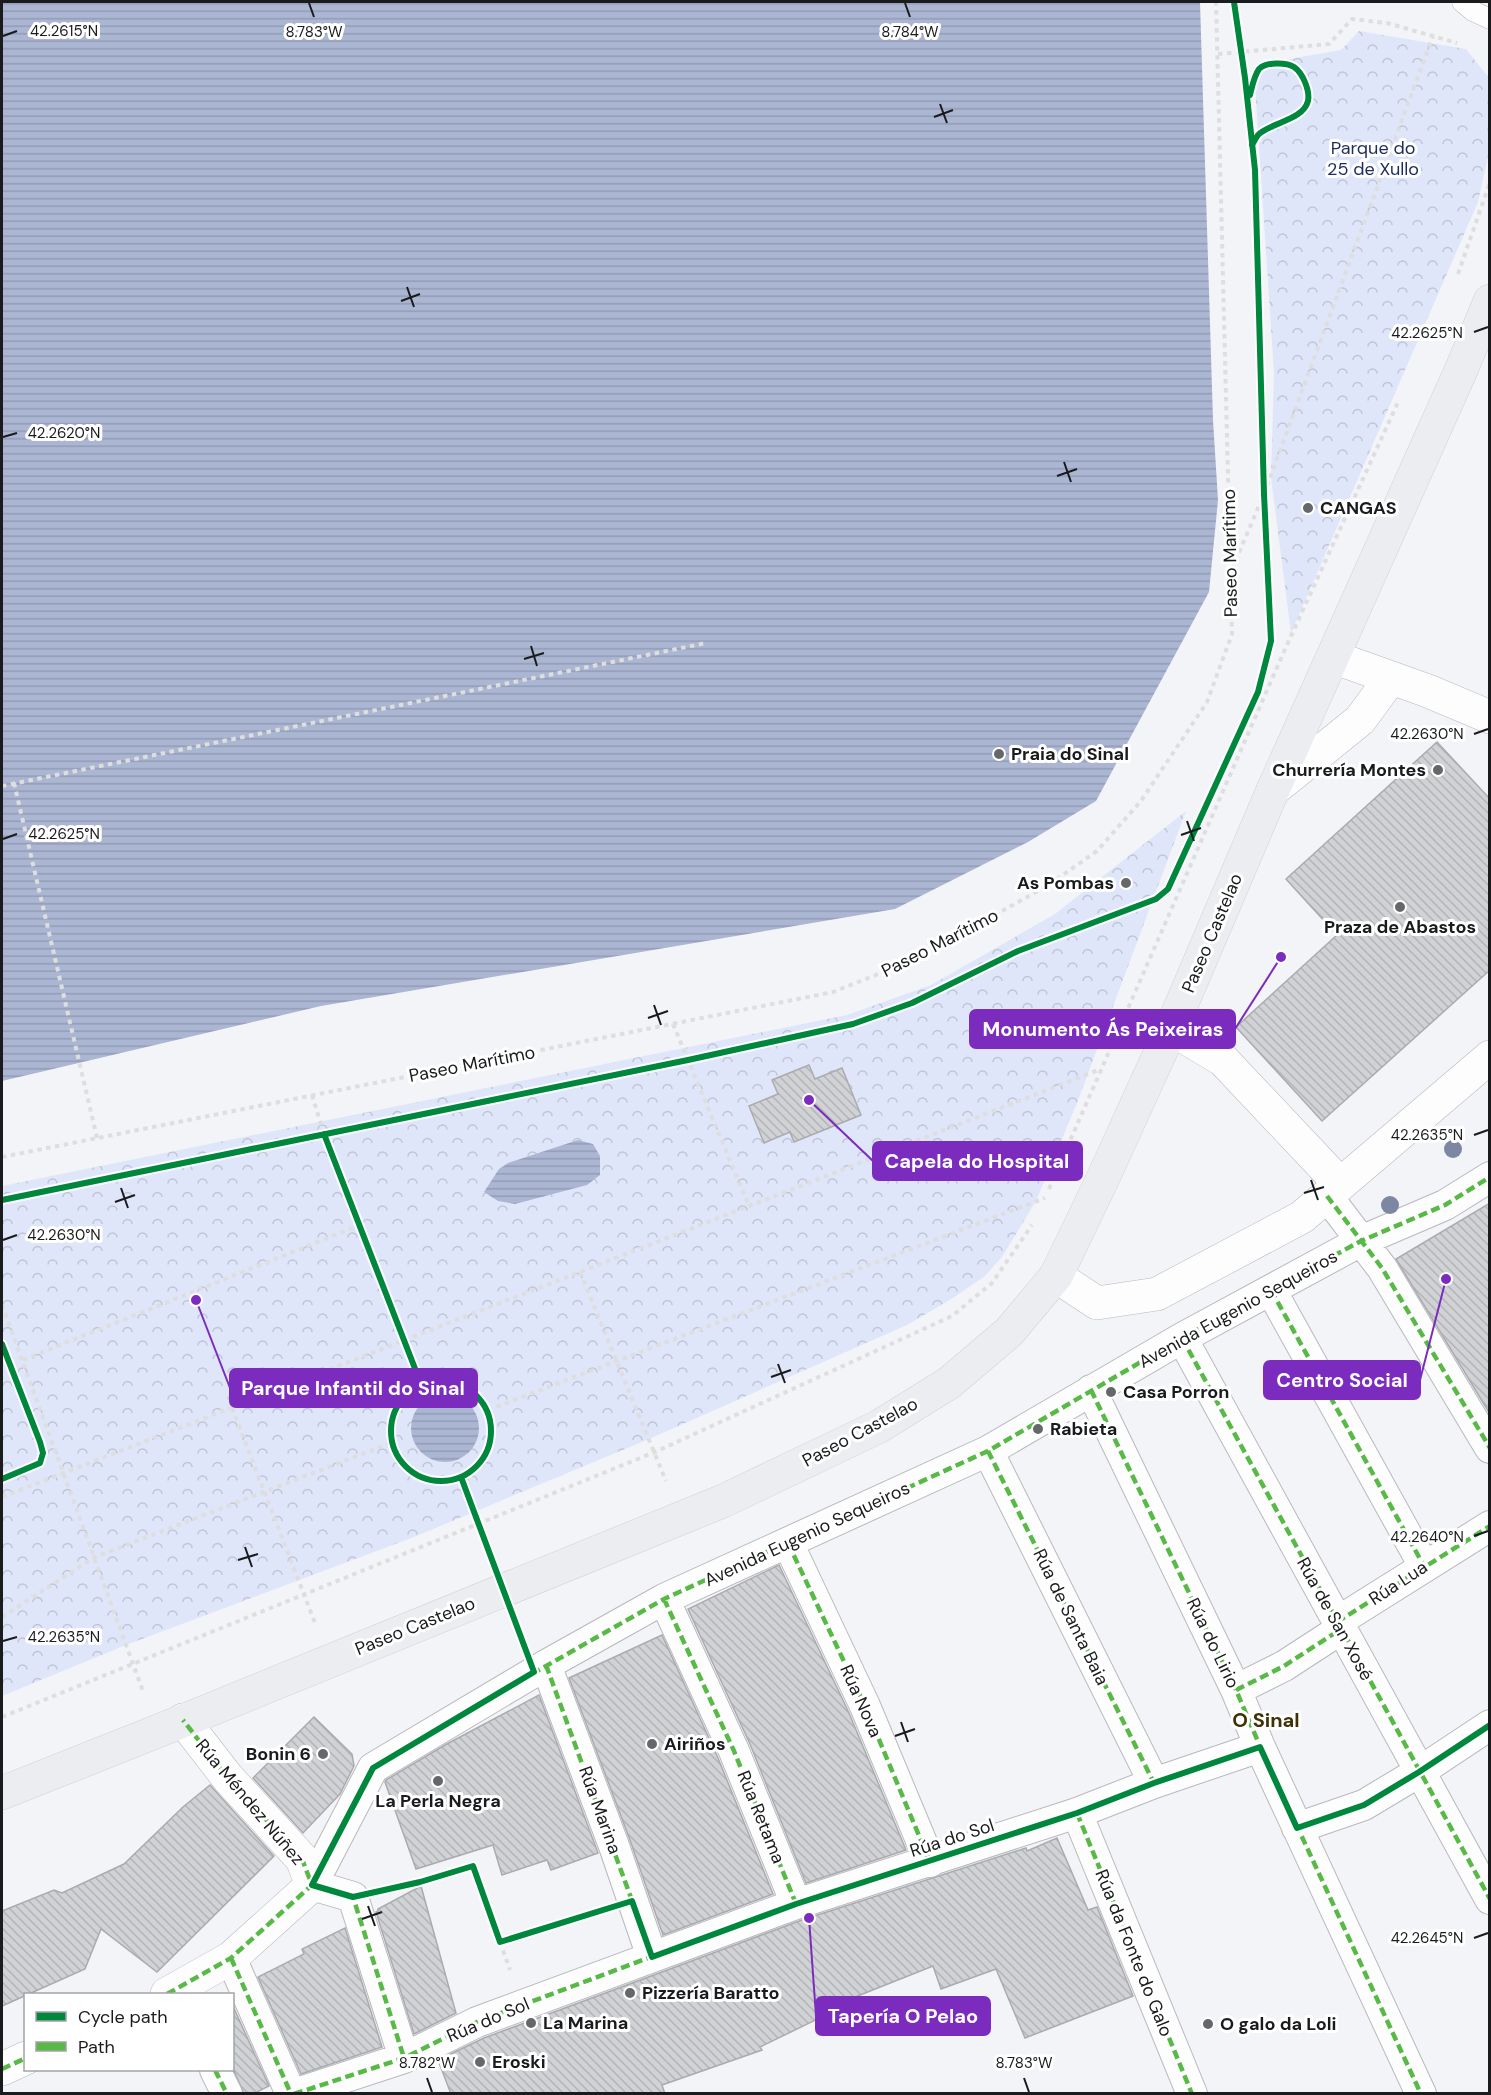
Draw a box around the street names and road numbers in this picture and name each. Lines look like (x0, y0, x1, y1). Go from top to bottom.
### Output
street label: Paseo Marítimo (1217, 489, 1243, 617)
street label: Paseo Castelao (1176, 870, 1248, 996)
street label: Paseo Marítimo (877, 903, 1003, 983)
street label: Paseo Marítimo (407, 1040, 537, 1088)
street label: Avenida Eugenio Sequeiros (1134, 1244, 1342, 1374)
street label: Paseo Castelao (798, 1392, 922, 1472)
street label: Avenida Eugenio Sequeiros (700, 1476, 914, 1592)
street label: Rúa de Santa Baia (1028, 1545, 1114, 1689)
street label: Rúa de San Xosé (1291, 1553, 1379, 1685)
street label: Rúa Lua (1364, 1555, 1432, 1611)
street label: Paseo Castelao (351, 1591, 479, 1661)
street label: Rúa do Lirio (1181, 1594, 1245, 1692)
street label: Rúa Nova (834, 1661, 888, 1741)
street label: Rúa Méndez Núñez (190, 1734, 310, 1870)
street label: Rúa Marina (573, 1763, 627, 1857)
street label: Rúa Retama (731, 1767, 791, 1867)
street label: Rúa do Sol (907, 1813, 997, 1863)
street label: Rúa da Fonte do Galo (1089, 1866, 1179, 2040)
street label: Rúa do Sol (443, 1992, 533, 2048)

